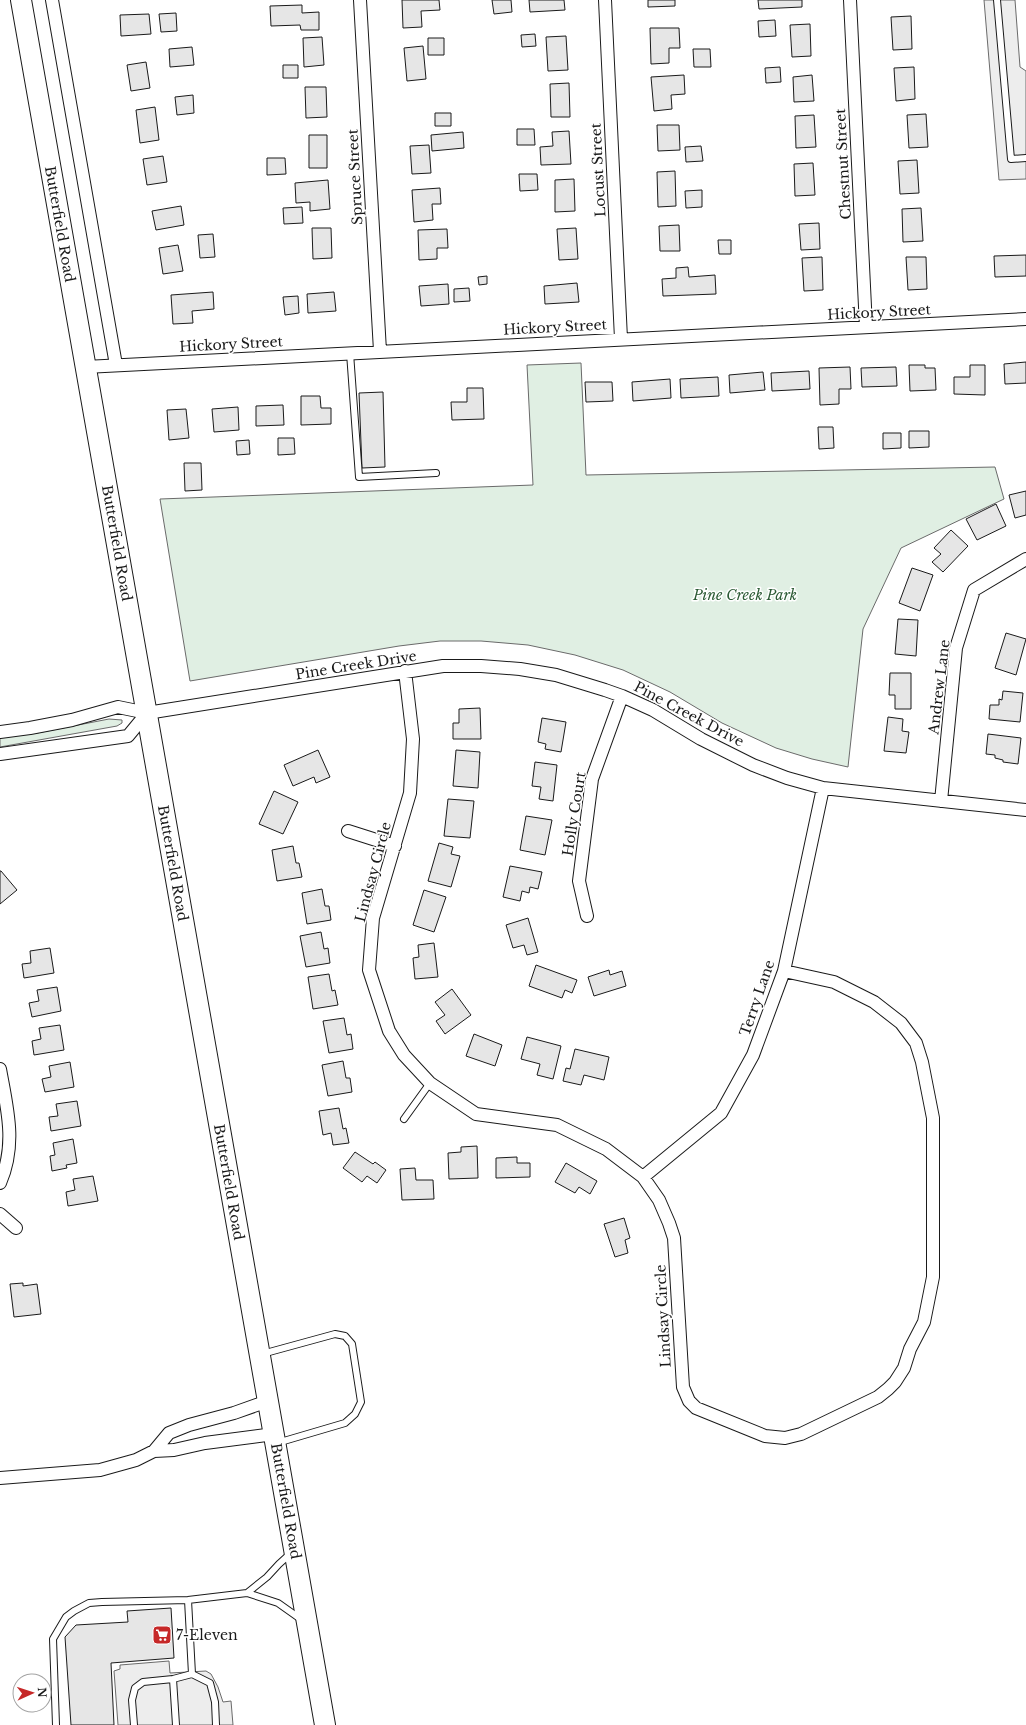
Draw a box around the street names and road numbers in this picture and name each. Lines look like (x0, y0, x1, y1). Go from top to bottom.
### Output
street label: Chestnut Street (831, 107, 855, 220)
street label: Locust Street (587, 122, 609, 217)
street label: Spruce Street (343, 128, 367, 225)
street label: Butterfield Road (41, 164, 79, 284)
street label: Hickory Street (827, 300, 932, 324)
street label: Hickory Street (503, 315, 608, 339)
street label: Hickory Street (179, 332, 284, 356)
street label: Butterfield Road (98, 483, 136, 603)
street label: Andrew Lane (924, 639, 954, 736)
street label: Pine Creek Drive (294, 647, 418, 683)
street label: Pine Creek Drive (631, 677, 747, 751)
street label: Holly Court (558, 770, 590, 857)
street label: Butterfield Road (154, 803, 192, 923)
street label: Lindsay Circle (351, 820, 395, 924)
street label: Terry Lane (736, 958, 778, 1038)
street label: Butterfield Road (210, 1122, 248, 1242)
street label: Lindsay Circle (651, 1264, 675, 1368)
street label: Butterfield Road (267, 1441, 305, 1561)

